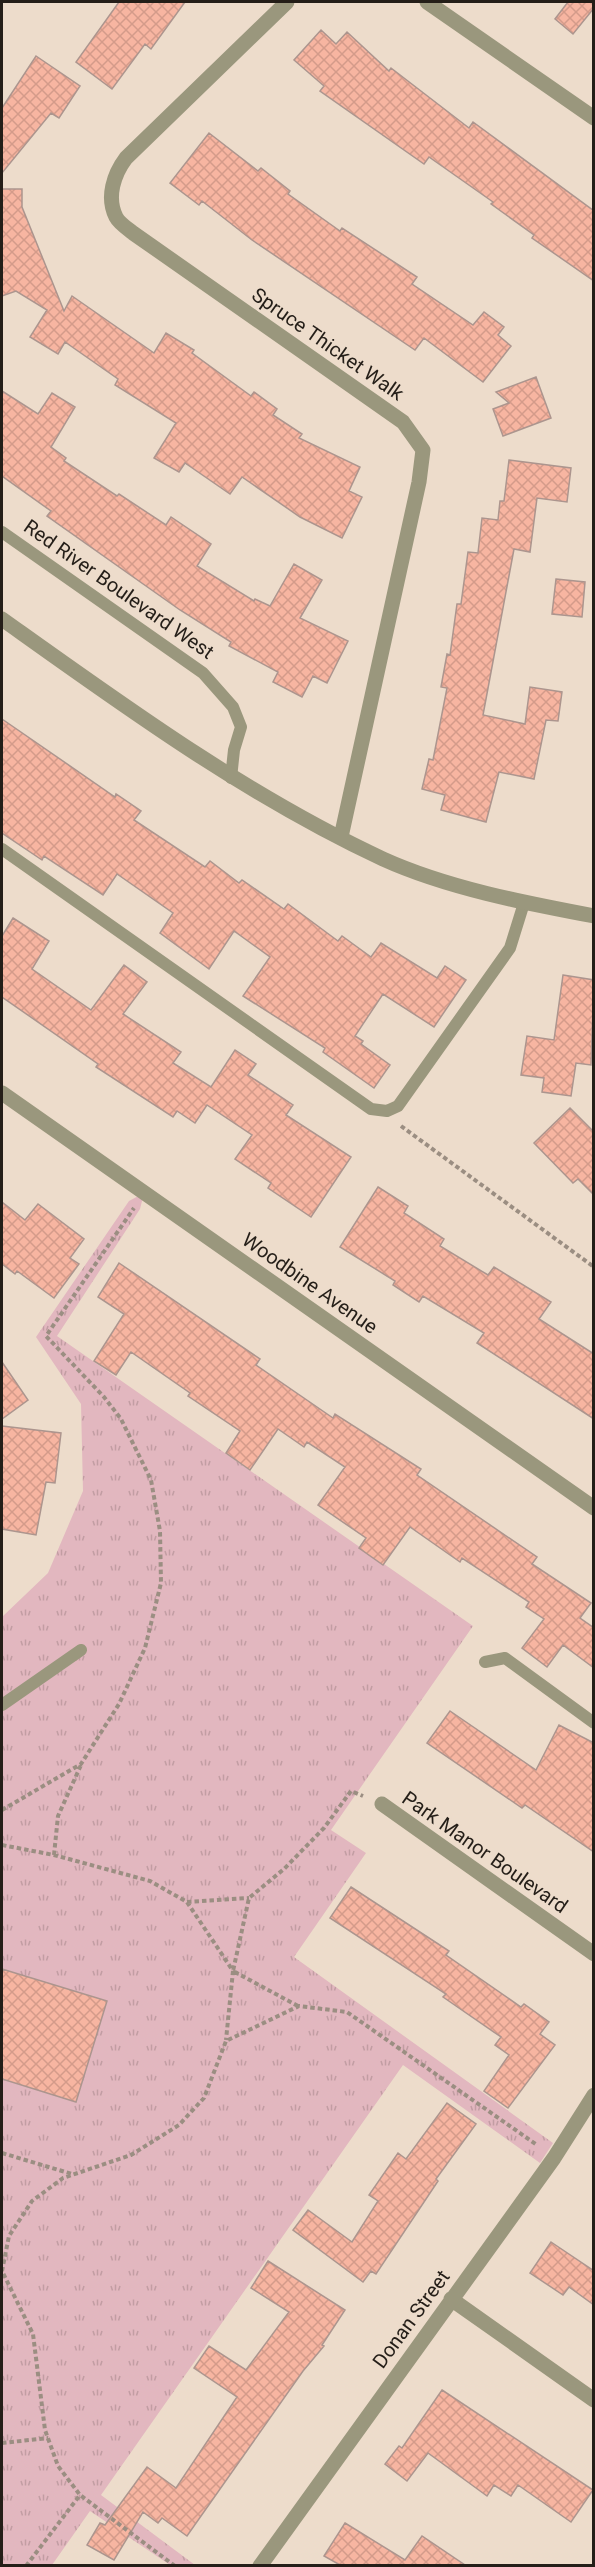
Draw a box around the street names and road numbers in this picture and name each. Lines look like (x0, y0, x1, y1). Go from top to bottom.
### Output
street label: Spruce Thicket Walk (247, 282, 409, 406)
street label: Red River Boulevard West (19, 514, 219, 664)
street label: Woodbine Avenue (238, 1227, 382, 1339)
street label: Park Manor Boulevard (398, 1786, 572, 1918)
street label: Donan Street (367, 2265, 455, 2373)

